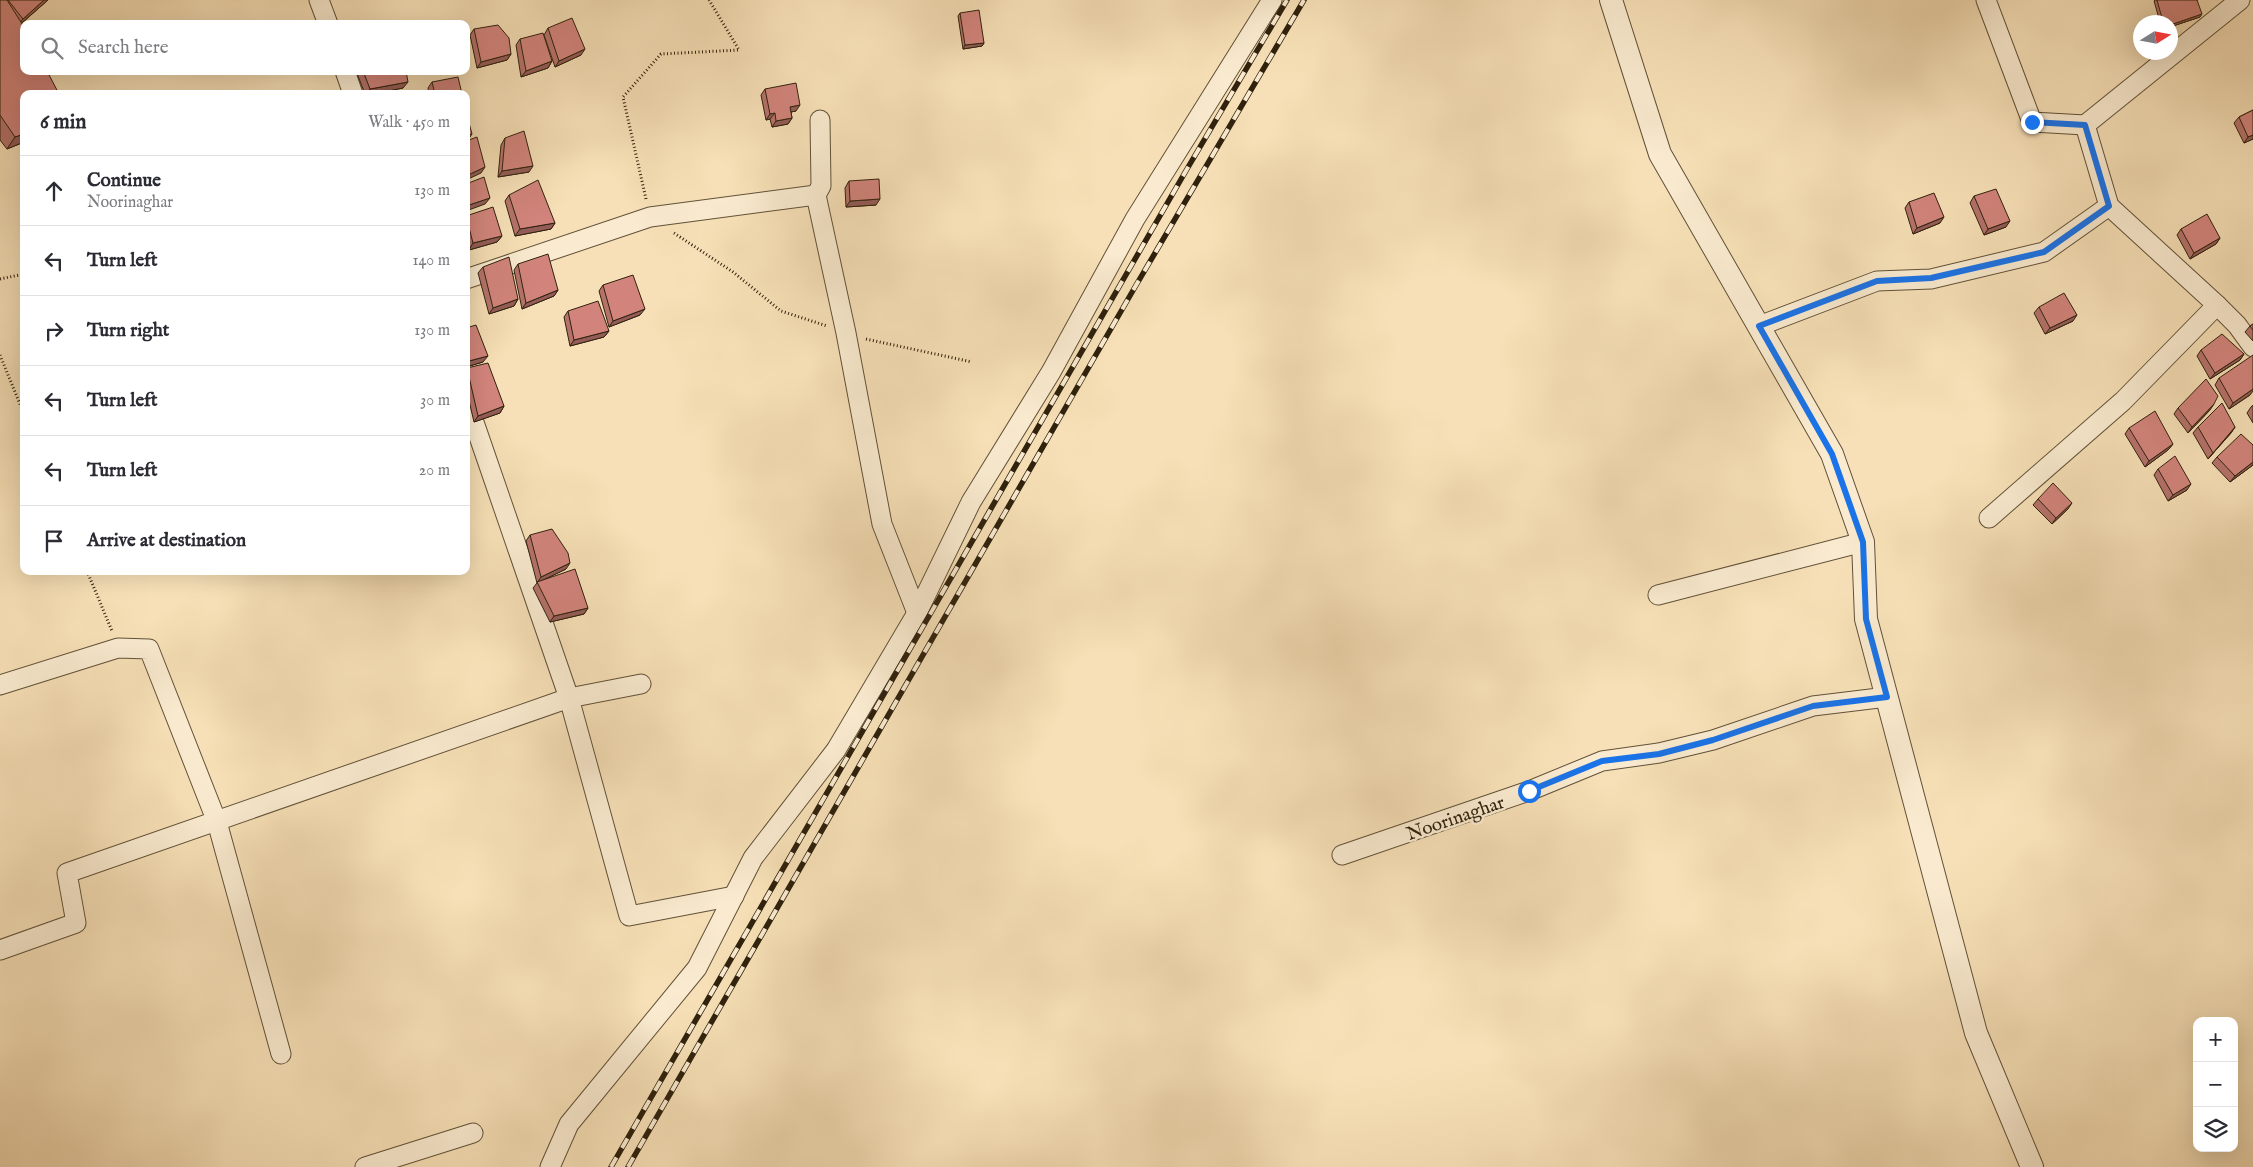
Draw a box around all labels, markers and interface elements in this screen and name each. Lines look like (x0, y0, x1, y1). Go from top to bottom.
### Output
north arrow (2133, 15, 2178, 60)
search box (20, 20, 470, 75)
icon: search (38, 34, 66, 62)
text: Search here (78, 36, 169, 60)
text: 6 min (40, 109, 86, 136)
route end (2021, 111, 2044, 134)
text: Walk · 450 m (368, 113, 450, 133)
text: Continue (87, 169, 161, 193)
icon: ahead (40, 177, 68, 205)
text: 130 m (414, 181, 450, 201)
text: Noorinaghar (87, 193, 173, 213)
icon: left (40, 247, 68, 275)
text: Turn left (87, 249, 158, 273)
text: 140 m (412, 251, 450, 271)
icon: right (40, 317, 68, 345)
text: Turn right (87, 319, 169, 343)
text: 130 m (414, 321, 450, 341)
icon: left (40, 387, 68, 415)
text: Turn left (87, 389, 158, 413)
text: 30 m (420, 391, 450, 411)
icon: left (40, 457, 68, 485)
text: Turn left (87, 459, 158, 483)
text: 20 m (419, 461, 450, 481)
icon: arrive (40, 527, 68, 555)
text: Arrive at destination (87, 529, 246, 553)
route start (1518, 780, 1541, 803)
street label: Noorinaghar (1403, 791, 1508, 847)
map controls (2193, 1017, 2238, 1152)
button: + (2193, 1017, 2238, 1062)
button: − (2193, 1062, 2238, 1107)
button: layers (2193, 1107, 2238, 1152)

